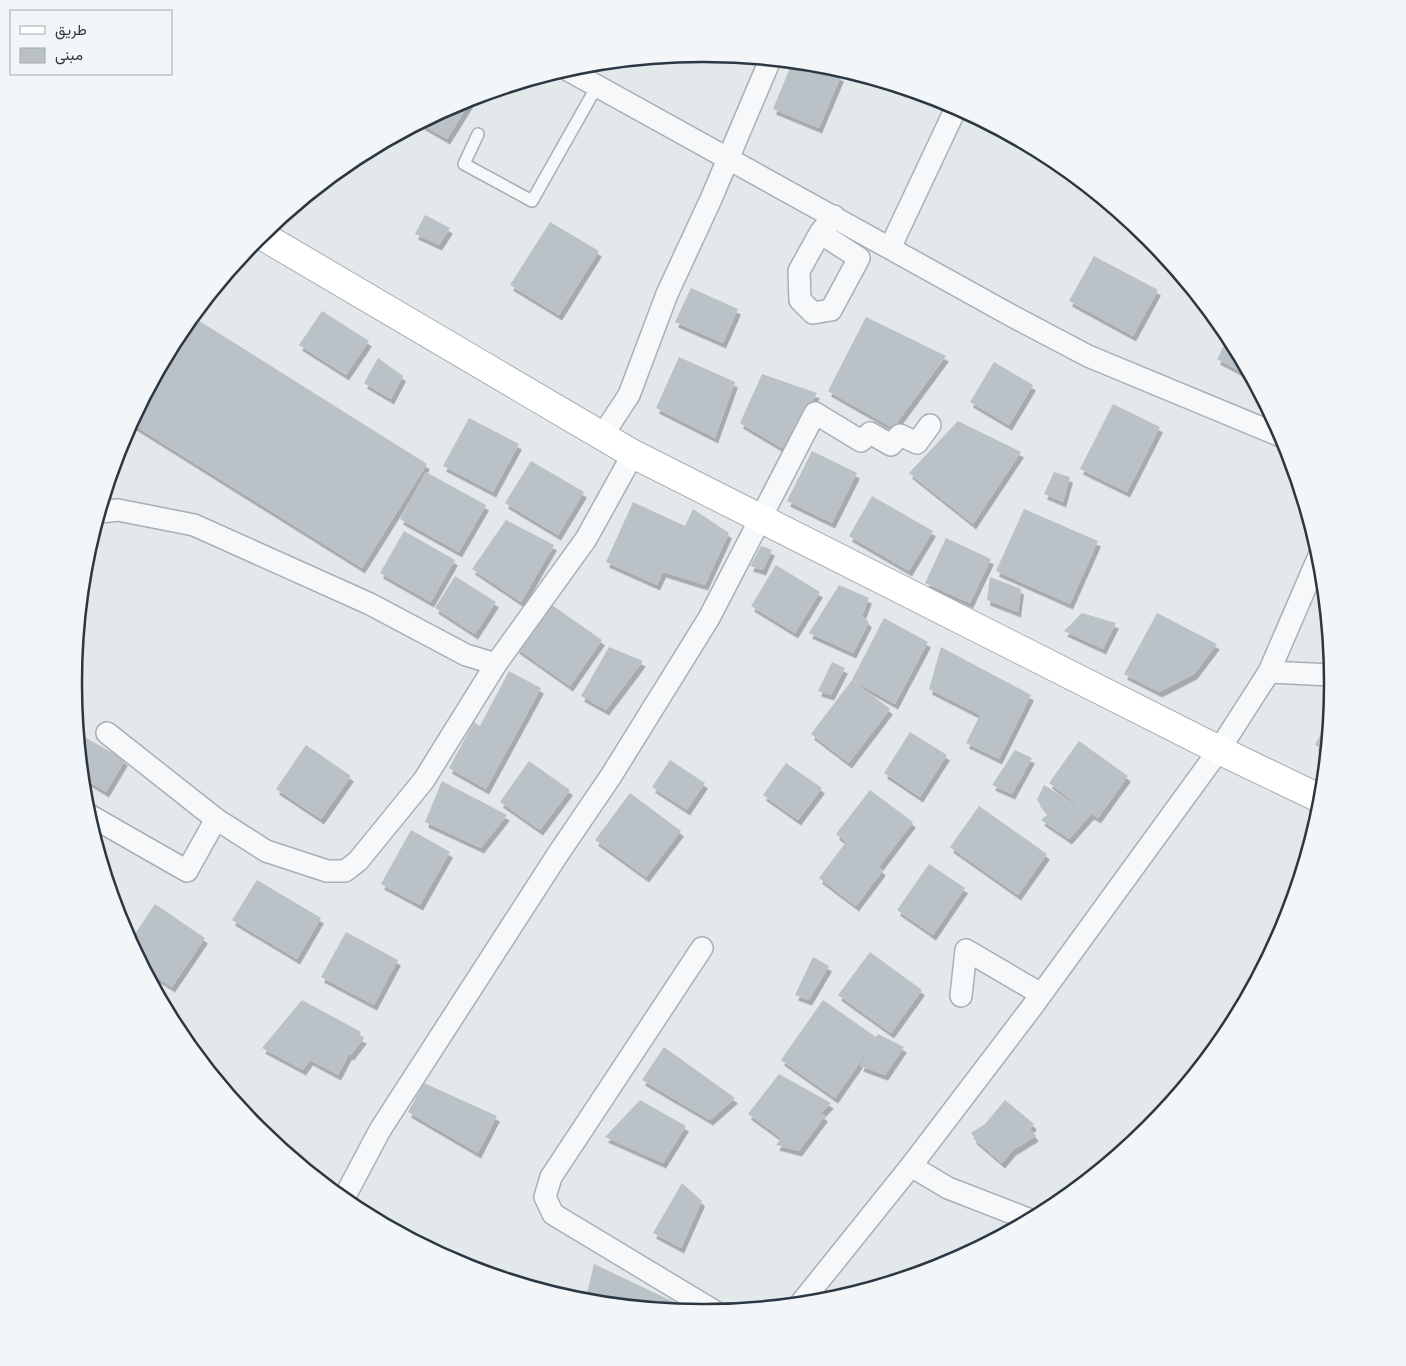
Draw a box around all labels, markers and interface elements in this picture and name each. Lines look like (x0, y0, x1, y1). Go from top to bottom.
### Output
legend (10, 10, 172, 75)
text: طريق (55, 20, 87, 40)
text: مبنى (55, 45, 83, 65)

